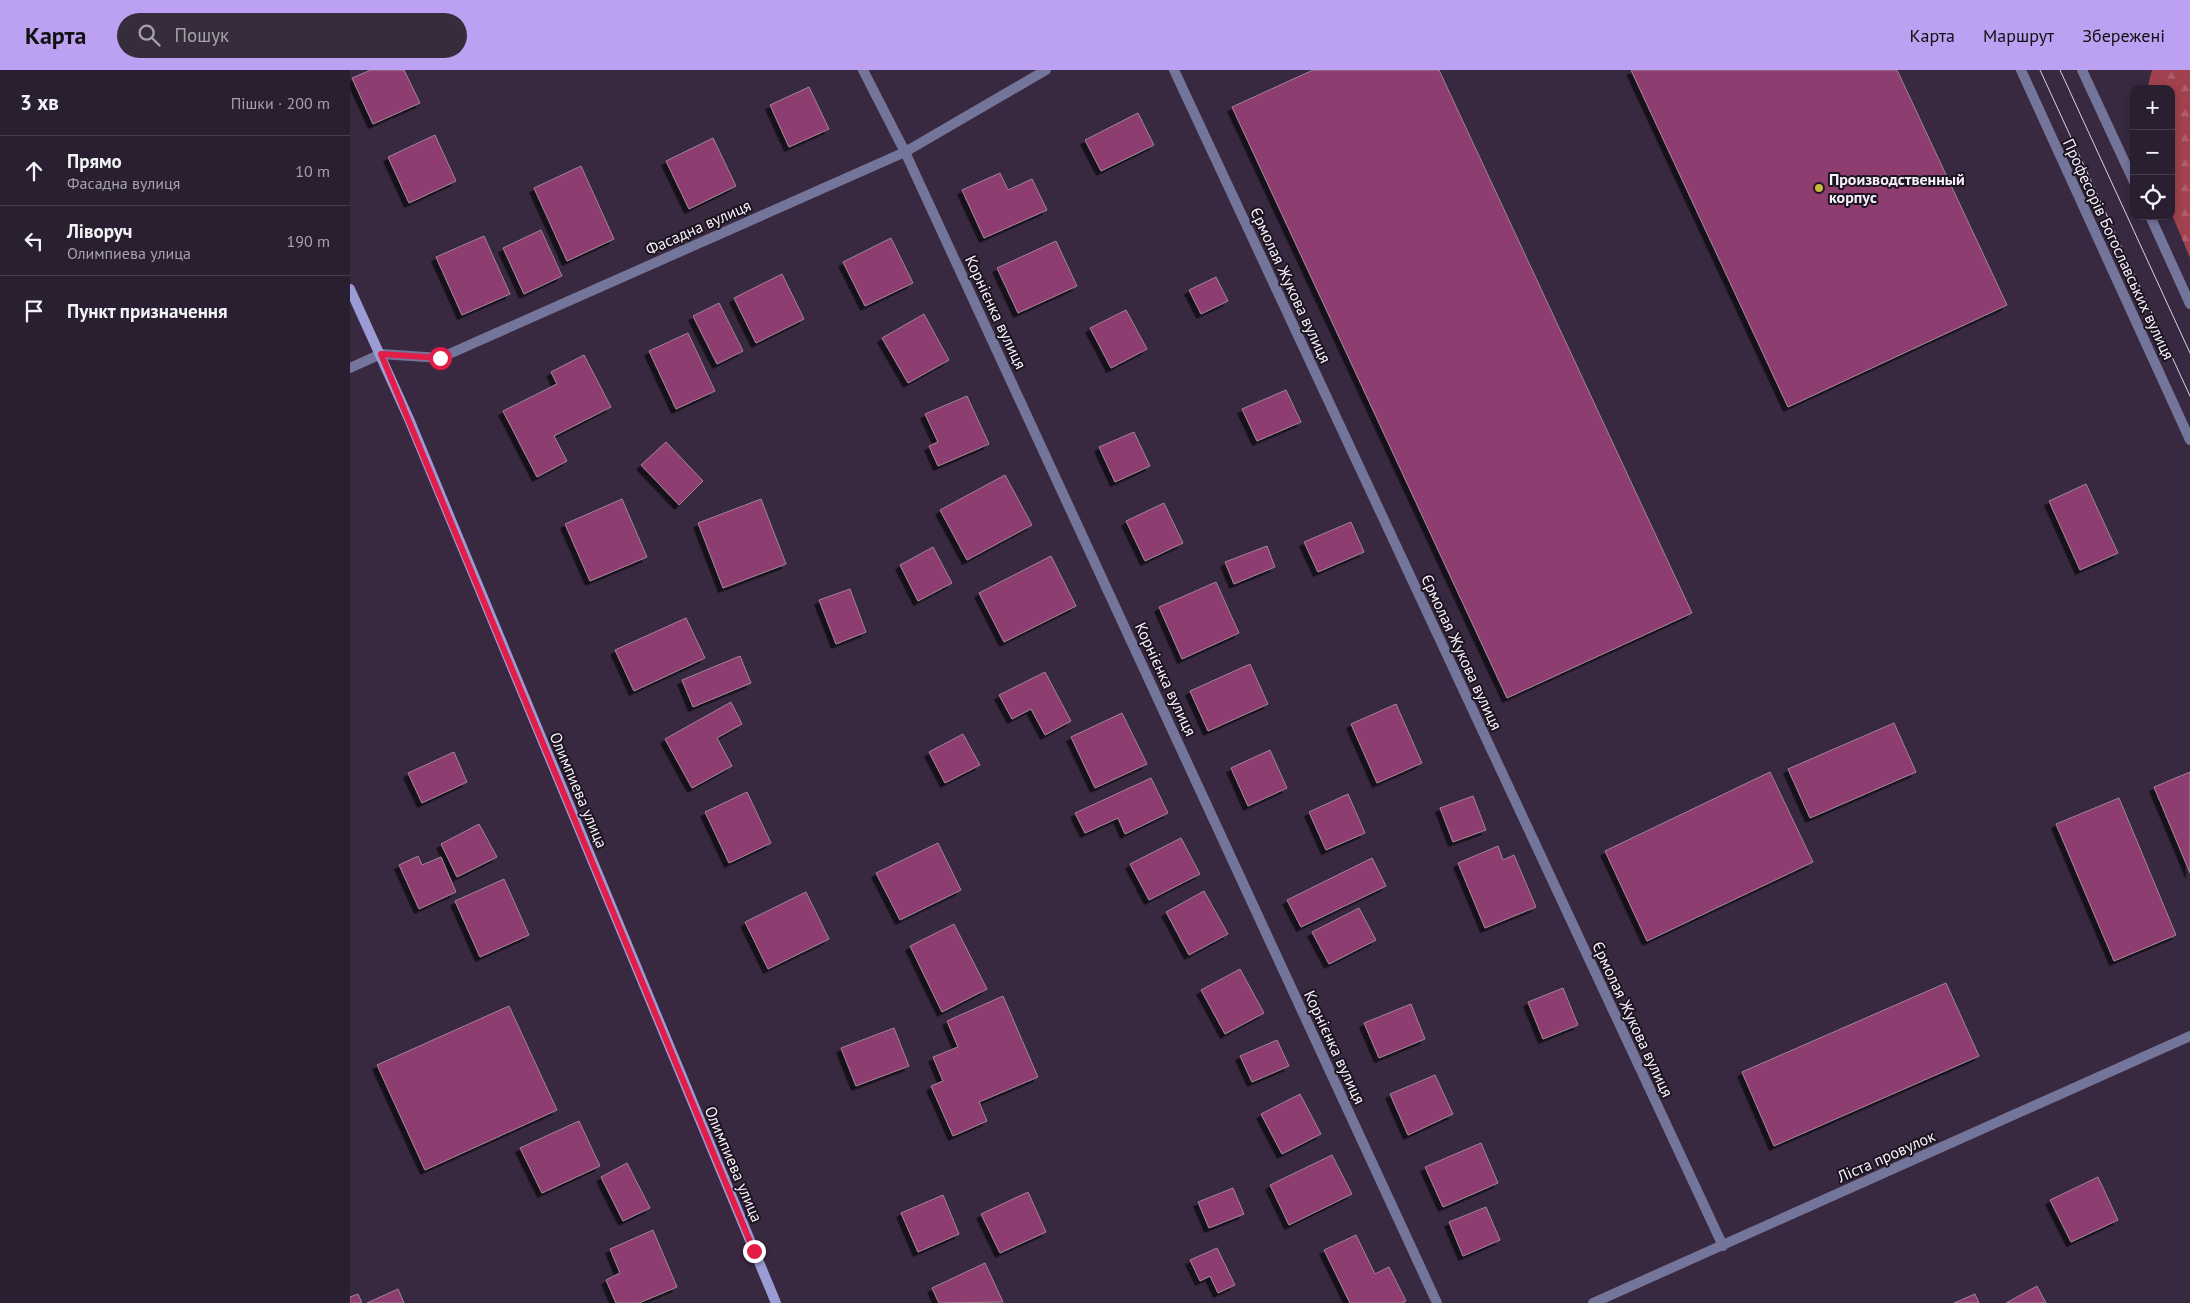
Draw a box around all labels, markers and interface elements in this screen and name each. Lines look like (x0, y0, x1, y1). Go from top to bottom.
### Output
search box (117, 13, 467, 58)
text: Карта (25, 20, 87, 51)
icon: search (135, 21, 163, 49)
text: Пошук (175, 23, 229, 47)
text: Карта (1910, 24, 1955, 47)
text: Маршрут (1983, 24, 2054, 47)
text: Збережені (2082, 24, 2165, 47)
map controls (2130, 85, 2175, 220)
button: + (2130, 85, 2175, 130)
text: 3 хв (20, 89, 59, 116)
text: Пішки · 200 m (231, 93, 330, 113)
button: − (2130, 130, 2175, 175)
street label: Професорів Богославських вулиця (2059, 135, 2179, 363)
text: Прямо (67, 149, 122, 173)
icon: ahead (20, 157, 48, 185)
text: 10 m (295, 161, 330, 181)
place label: Производственный корпус (1829, 169, 1965, 207)
text: Фасадна вулиця (67, 173, 180, 193)
button: locate (2130, 175, 2175, 220)
marker: Производственный корпус (1813, 182, 1825, 194)
street label: Фасадна вулиця (642, 195, 754, 259)
street label: Єрмолая Жукова вулиця (1246, 204, 1336, 366)
text: Ліворуч (67, 219, 132, 243)
icon: left (20, 227, 48, 255)
text: 190 m (287, 231, 330, 251)
text: Олимпиева улица (67, 243, 191, 263)
street label: Корнієнка вулиця (961, 252, 1031, 372)
icon: arrive (20, 297, 48, 325)
text: Пункт призначення (67, 299, 228, 323)
route start (429, 347, 452, 370)
street label: Єрмолая Жукова вулиця (1417, 571, 1507, 733)
street label: Корнієнка вулиця (1131, 619, 1201, 739)
street label: Олимпиева улица (546, 729, 612, 851)
street label: Єрмолая Жукова вулиця (1588, 938, 1678, 1100)
street label: Корнієнка вулиця (1300, 987, 1370, 1107)
street label: Олимпиева улица (701, 1103, 767, 1225)
street label: Ліста провулок (1833, 1125, 1938, 1187)
route end (743, 1240, 766, 1263)

